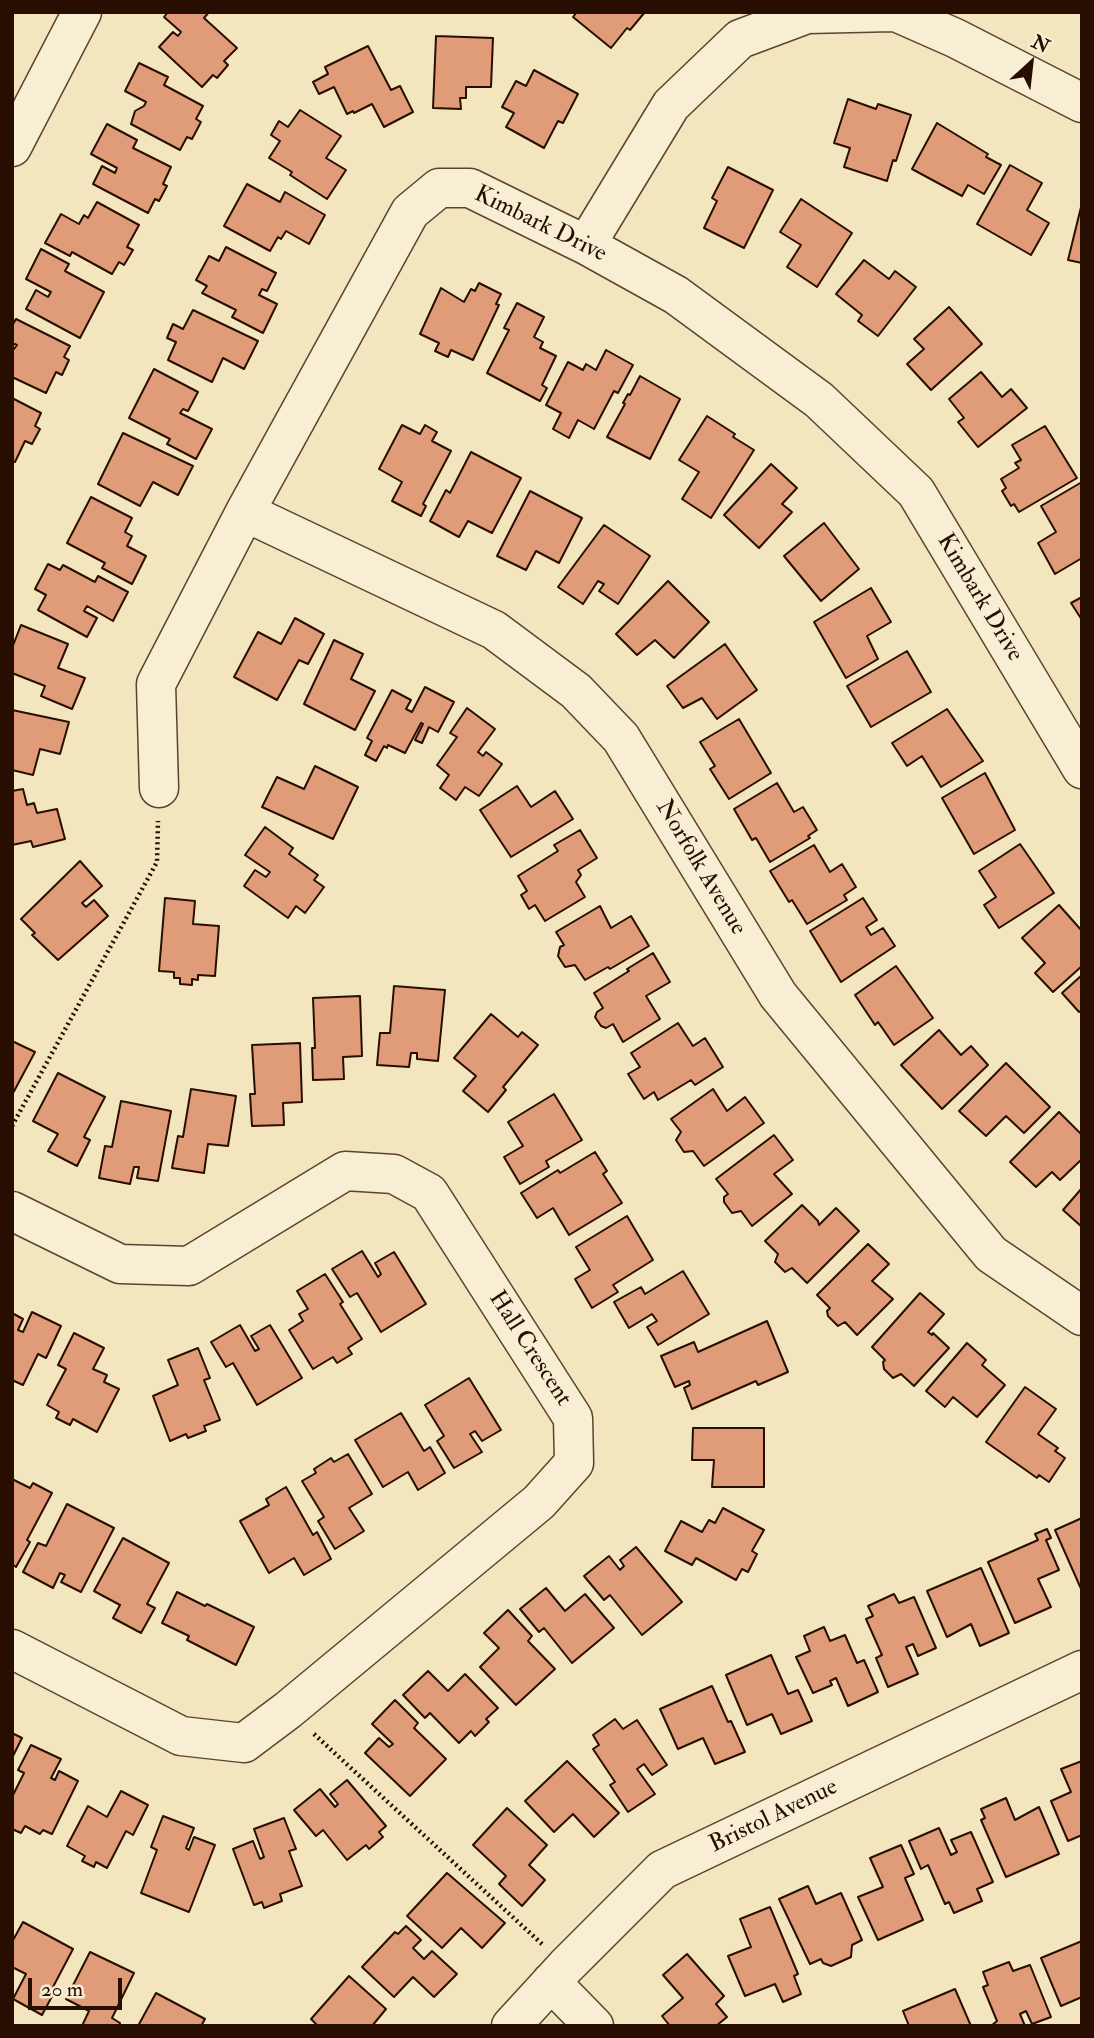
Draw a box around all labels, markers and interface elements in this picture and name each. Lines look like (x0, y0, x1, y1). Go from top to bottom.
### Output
north arrow (996, 28, 1066, 98)
text: N (1027, 30, 1054, 59)
street label: Kimbark Drive (469, 181, 611, 269)
street label: Kimbark Drive (930, 529, 1028, 667)
street label: Norfolk Avenue (648, 795, 752, 941)
street label: Hall Crescent (481, 1286, 577, 1412)
street label: Bristol Avenue (705, 1774, 843, 1860)
scale bar (32, 1965, 126, 2009)
text: 20 m (41, 1976, 83, 2003)

